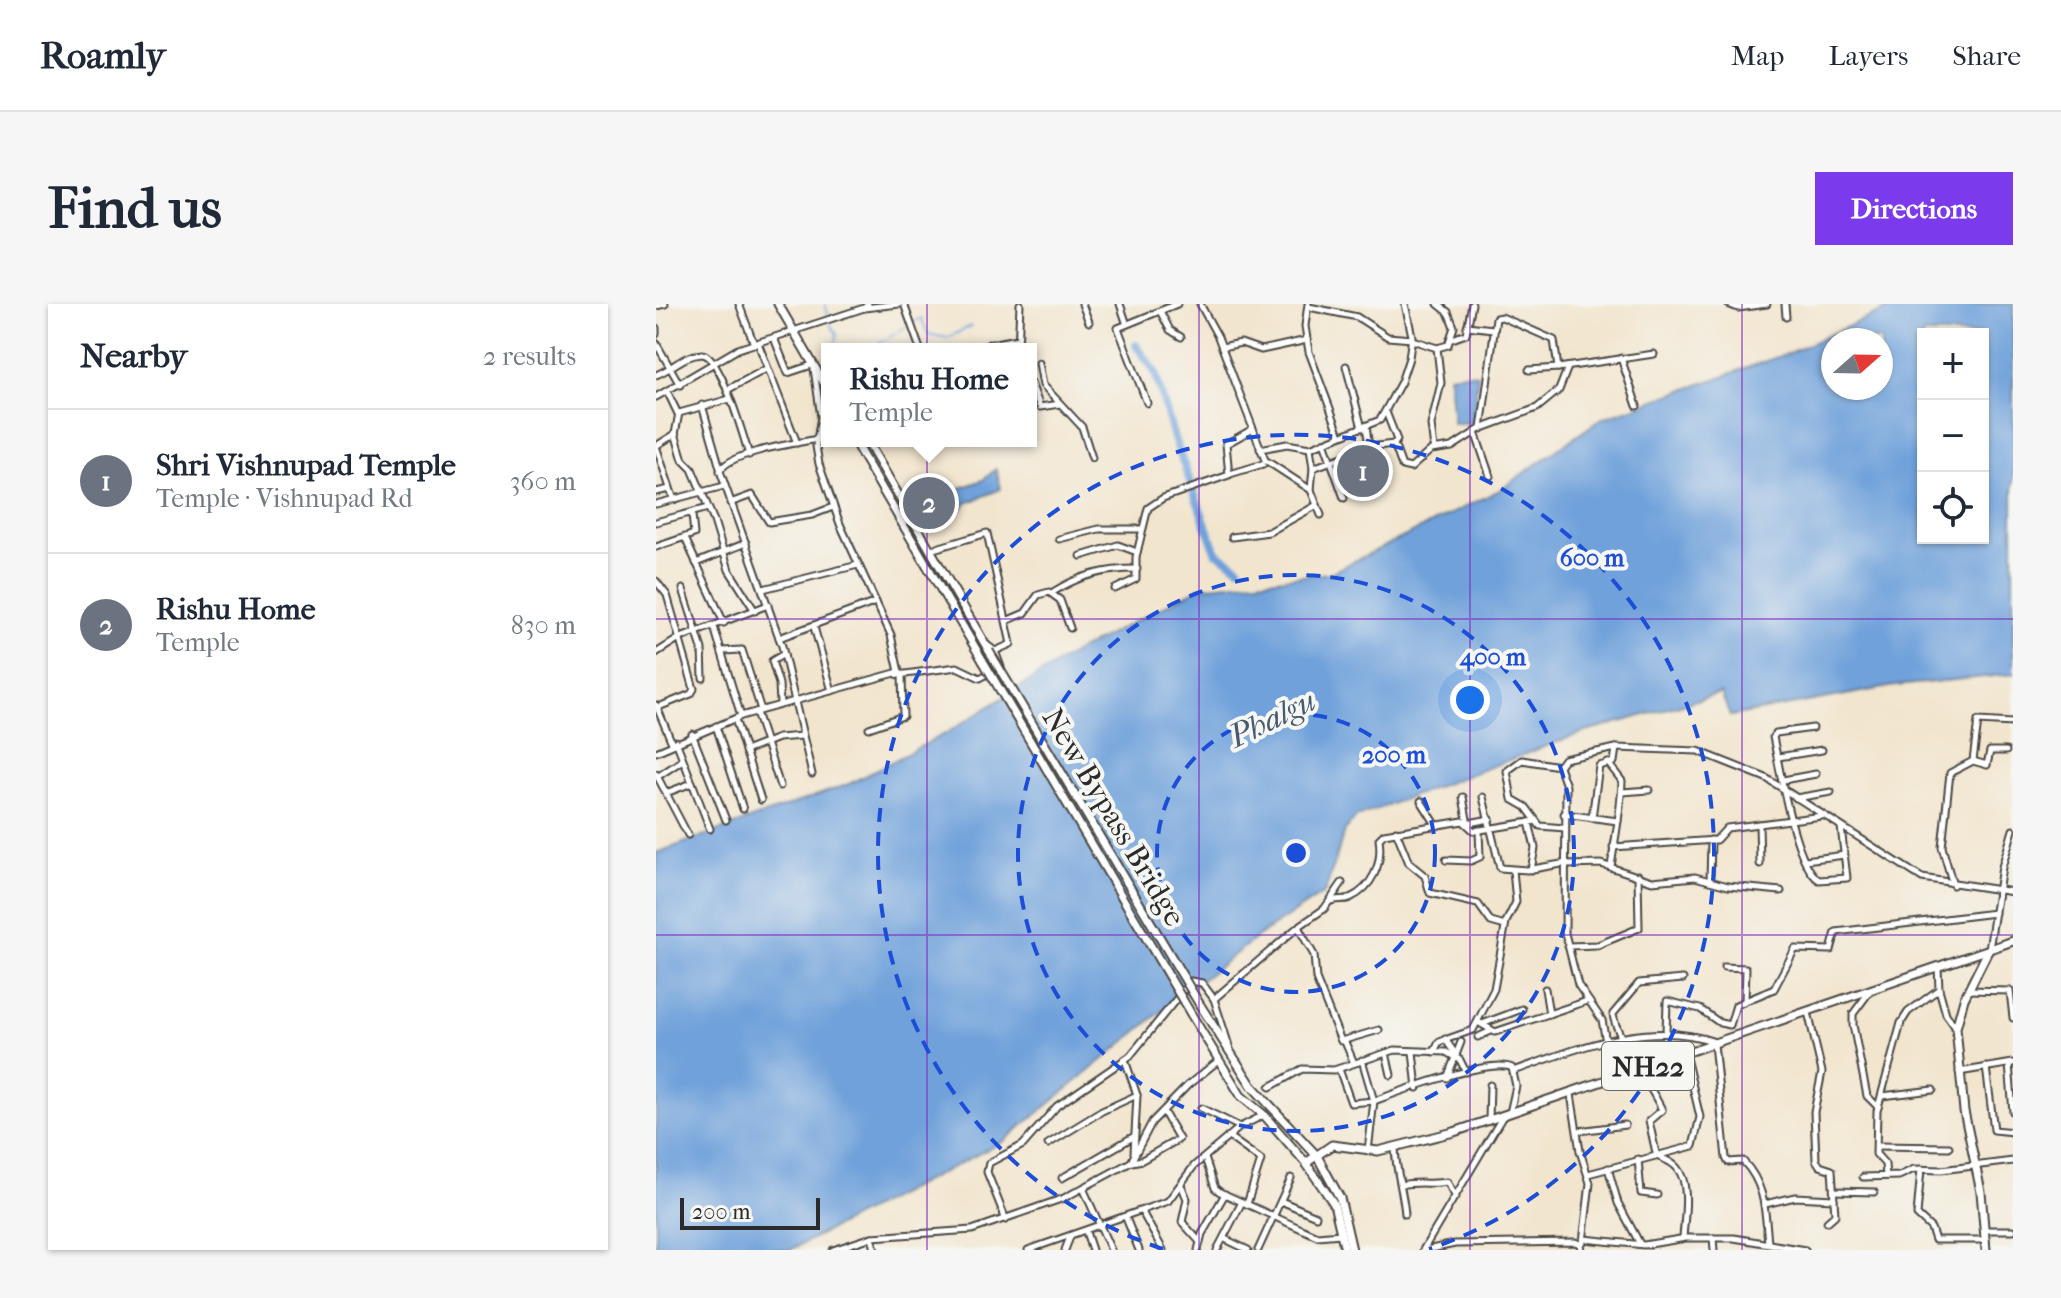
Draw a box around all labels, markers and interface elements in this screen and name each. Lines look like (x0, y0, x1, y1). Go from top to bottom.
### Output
text: Roamly (40, 33, 166, 78)
text: Map (1731, 39, 1784, 72)
text: Layers (1828, 39, 1908, 72)
text: Share (1952, 39, 2021, 72)
button: Directions (1815, 172, 2013, 245)
text: Find us (48, 176, 222, 241)
north arrow (1821, 328, 1893, 400)
map controls (1917, 328, 1989, 544)
button: + (1917, 328, 1989, 400)
text: Nearby (80, 336, 187, 376)
text: 2 results (483, 341, 576, 372)
popup (821, 343, 1037, 447)
text: Rishu Home (849, 362, 1009, 397)
text: Temple (849, 397, 933, 428)
button: − (1917, 400, 1989, 472)
pin: 1 (1337, 441, 1389, 501)
text: Shri Vishnupad Temple (156, 448, 456, 483)
text: 1 (101, 466, 111, 497)
text: 360 m (510, 466, 576, 497)
button: locate (1917, 472, 1989, 544)
pin: 2 (903, 473, 955, 533)
text: Temple · Vishnupad Rd (156, 483, 413, 514)
text: 600 m (1560, 544, 1625, 572)
text: Rishu Home (156, 592, 315, 627)
text: 2 (99, 610, 113, 641)
text: 830 m (511, 610, 576, 641)
text: Temple (156, 627, 240, 658)
text: 400 m (1459, 643, 1527, 672)
your location (1450, 680, 1490, 720)
water label: Phalgu (1221, 682, 1322, 756)
street label: New Bypass Bridge (1035, 702, 1192, 933)
text: 200 m (1362, 741, 1427, 769)
centre of rings (1282, 839, 1310, 867)
road number: NH22 (1602, 1042, 1694, 1090)
scale bar (680, 1194, 820, 1230)
text: 200 m (692, 1199, 751, 1225)

